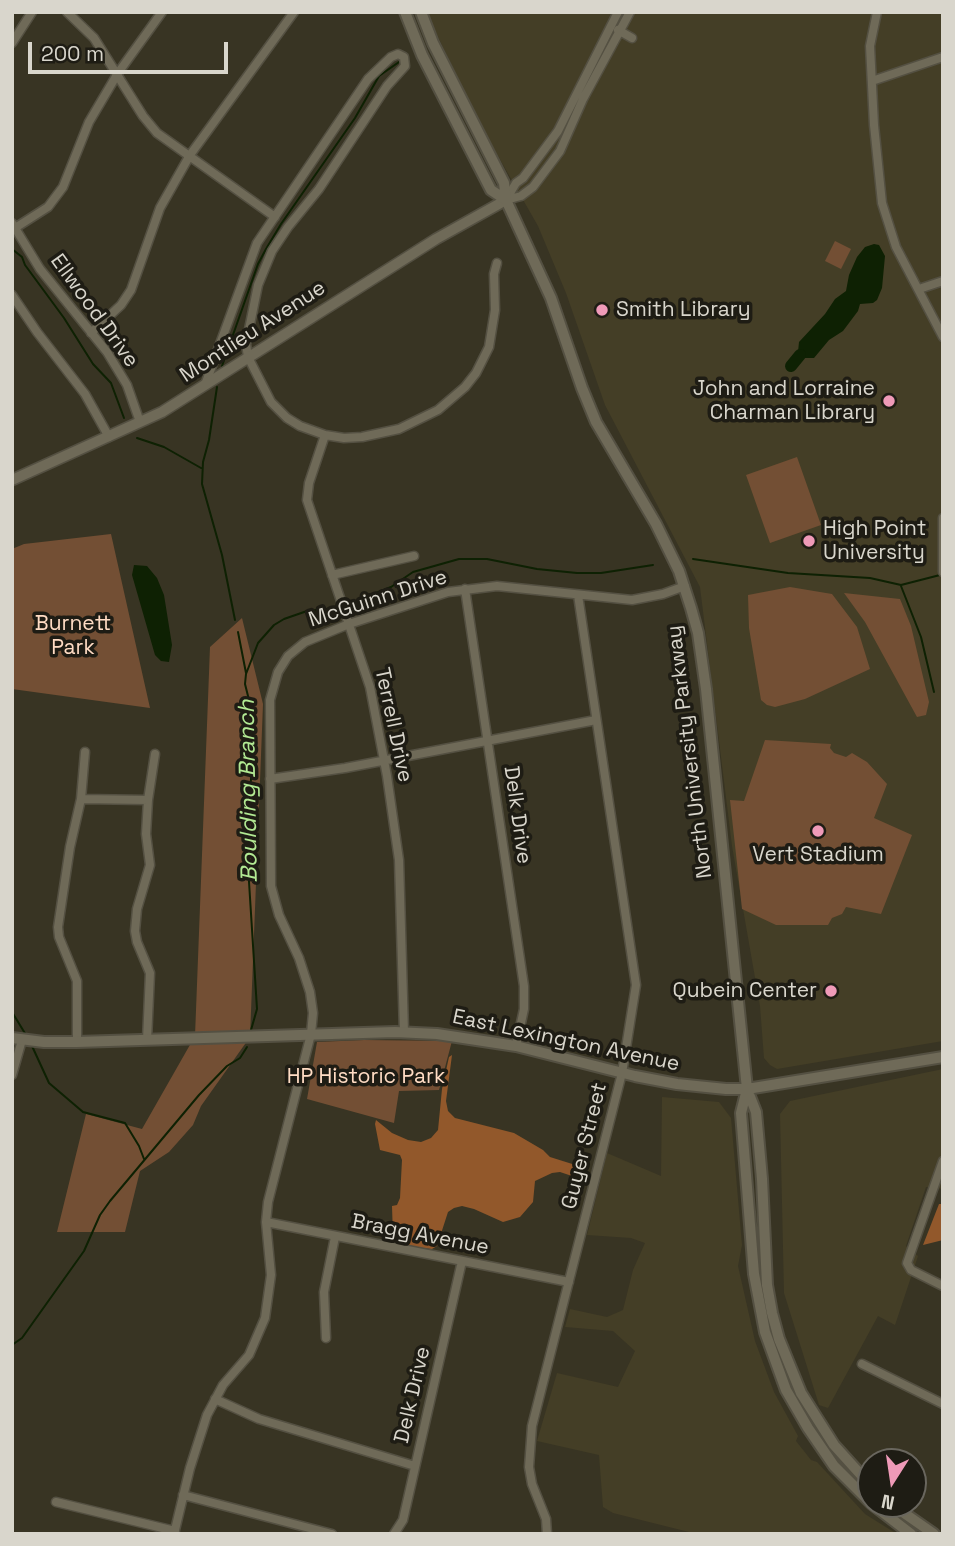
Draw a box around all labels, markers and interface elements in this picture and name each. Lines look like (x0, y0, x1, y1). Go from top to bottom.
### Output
scale bar (32, 28, 231, 72)
text: 200 m (41, 40, 104, 67)
street label: Ellwood Drive (44, 249, 144, 373)
street label: Montlieu Avenue (175, 276, 331, 388)
place label: Smith Library (616, 297, 751, 323)
marker: Smith Library (594, 302, 610, 318)
place label: John and Lorraine Charman Library (693, 376, 875, 426)
marker: John and Lorraine Charman Library (881, 393, 897, 409)
place label: High Point University (823, 516, 926, 566)
marker: High Point University (801, 533, 817, 549)
street label: McGuinn Drive (306, 565, 450, 633)
park label: Burnett Park (35, 611, 111, 661)
street label: North University Parkway (662, 624, 718, 880)
street label: Terrell Drive (369, 665, 417, 785)
water label: Boulding Branch (234, 699, 264, 883)
street label: Delk Drive (498, 764, 536, 866)
marker: Vert Stadium (810, 823, 826, 839)
place label: Vert Stadium (752, 842, 884, 868)
place label: Qubein Center (673, 978, 817, 1004)
marker: Qubein Center (823, 983, 839, 999)
street label: East Lexington Avenue (450, 1005, 682, 1077)
park label: HP Historic Park (287, 1064, 445, 1090)
street label: Guyer Street (557, 1080, 613, 1212)
street label: Bragg Avenue (349, 1209, 491, 1261)
street label: Delk Drive (390, 1344, 436, 1446)
north arrow (857, 1448, 927, 1518)
text: N (879, 1489, 897, 1516)

